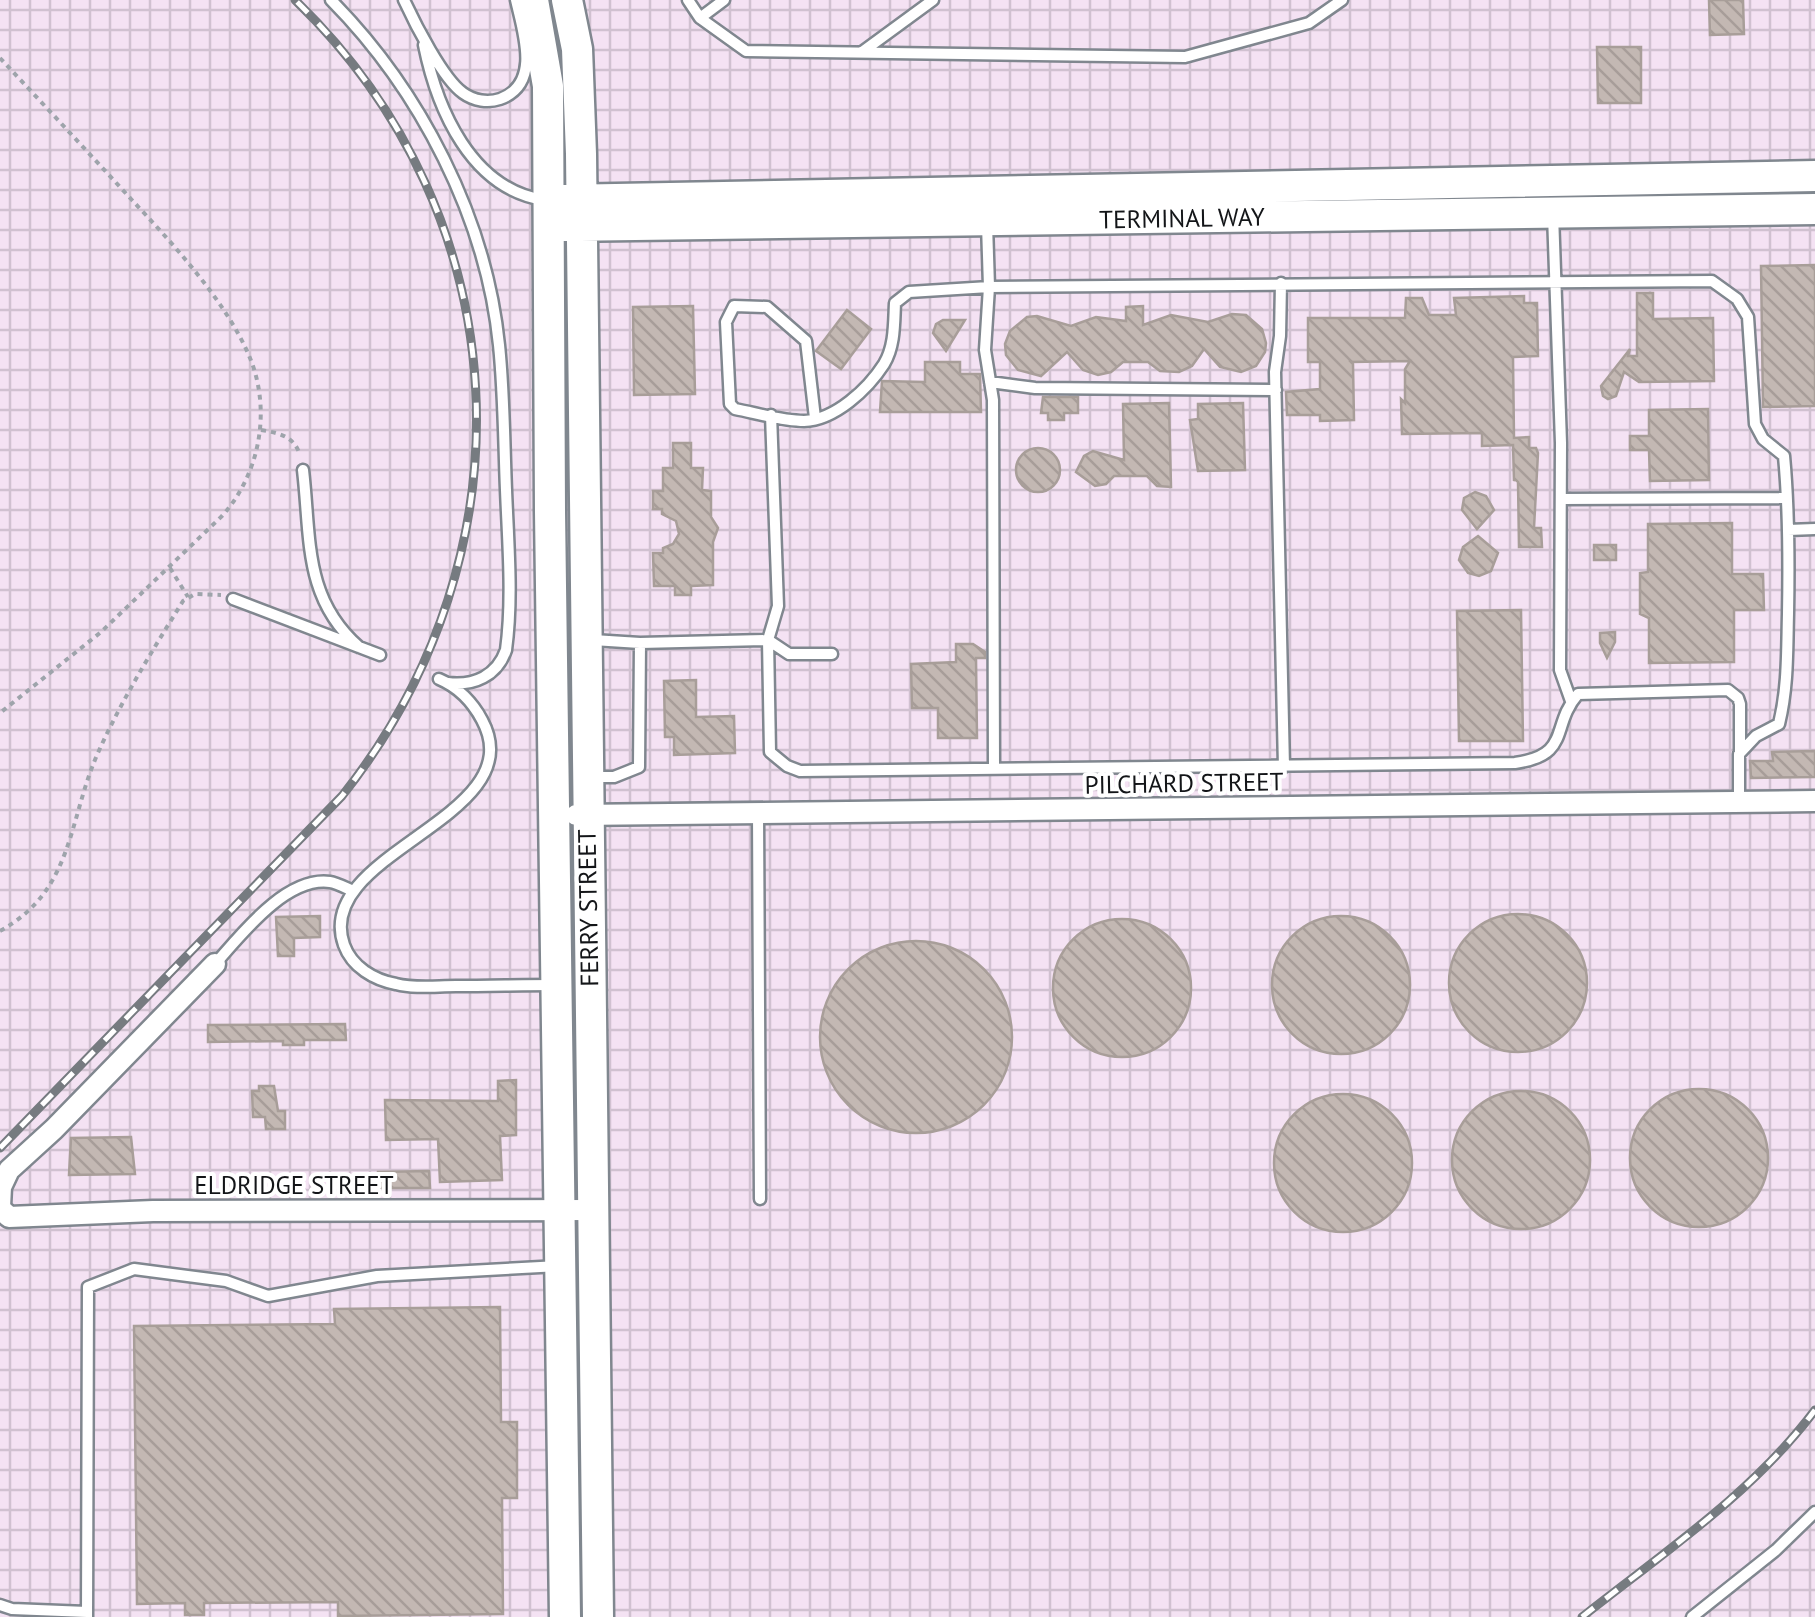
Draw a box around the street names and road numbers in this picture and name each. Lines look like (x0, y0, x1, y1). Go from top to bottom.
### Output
street label: TERMINAL WAY (1099, 201, 1265, 235)
street label: PILCHARD STREET (1084, 765, 1284, 801)
street label: FERRY STREET (571, 829, 605, 987)
street label: ELDRIDGE STREET (194, 1169, 394, 1201)

